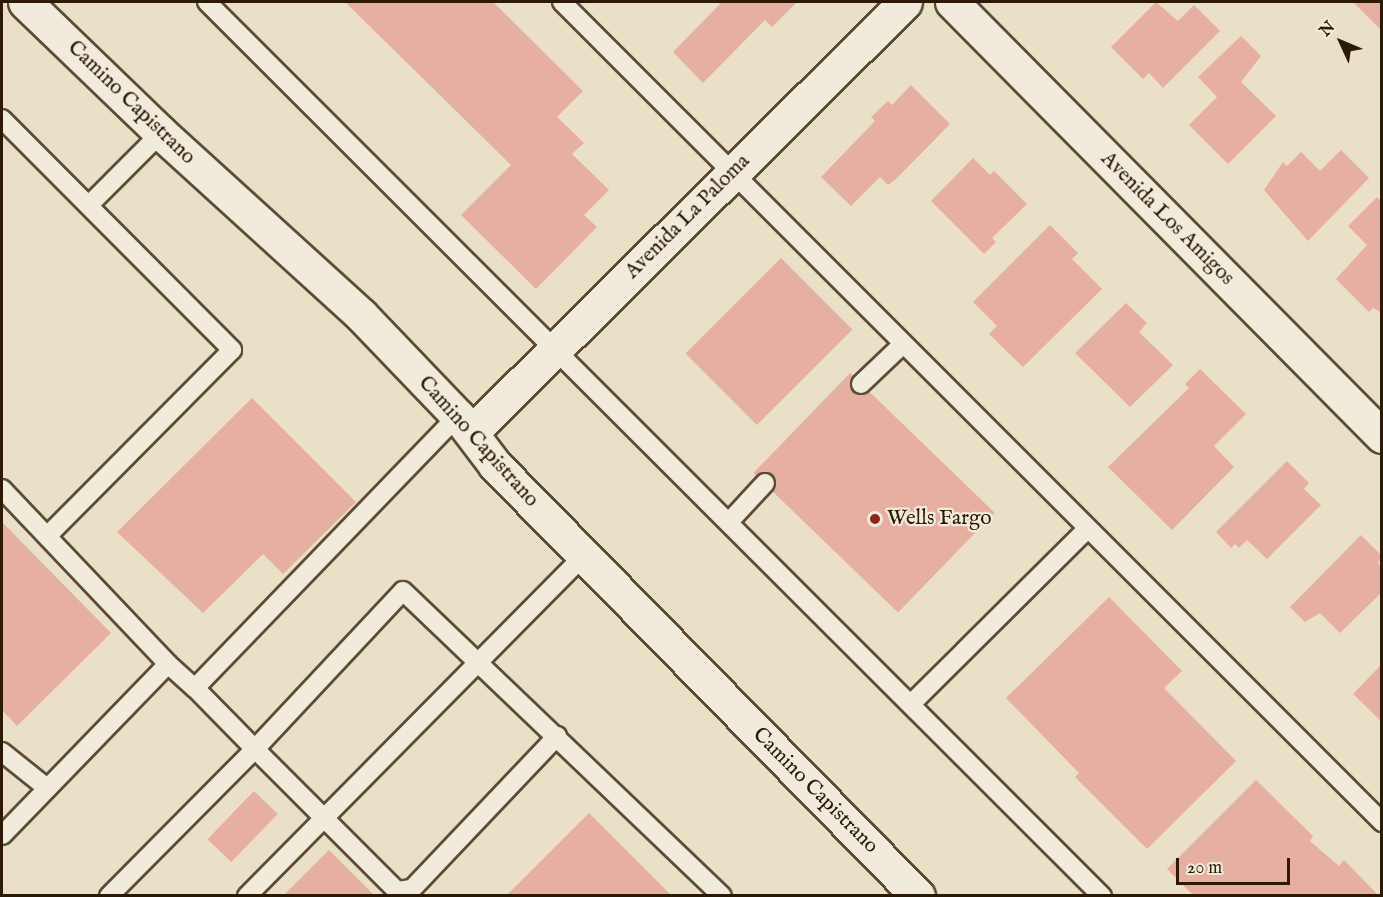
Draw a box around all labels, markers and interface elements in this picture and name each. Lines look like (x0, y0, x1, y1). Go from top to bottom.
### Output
north arrow (1311, 12, 1371, 72)
text: N (1316, 18, 1340, 41)
street label: Camino Capistrano (62, 36, 200, 170)
street label: Avenida Los Amigos (1095, 147, 1239, 291)
street label: Avenida La Paloma (620, 149, 756, 285)
street label: Camino Capistrano (412, 371, 544, 513)
place label: Wells Fargo (887, 506, 992, 532)
marker: Wells Fargo (868, 512, 882, 526)
street label: Camino Capistrano (747, 723, 883, 859)
scale bar (1179, 846, 1293, 884)
text: 20 m (1187, 857, 1222, 880)

